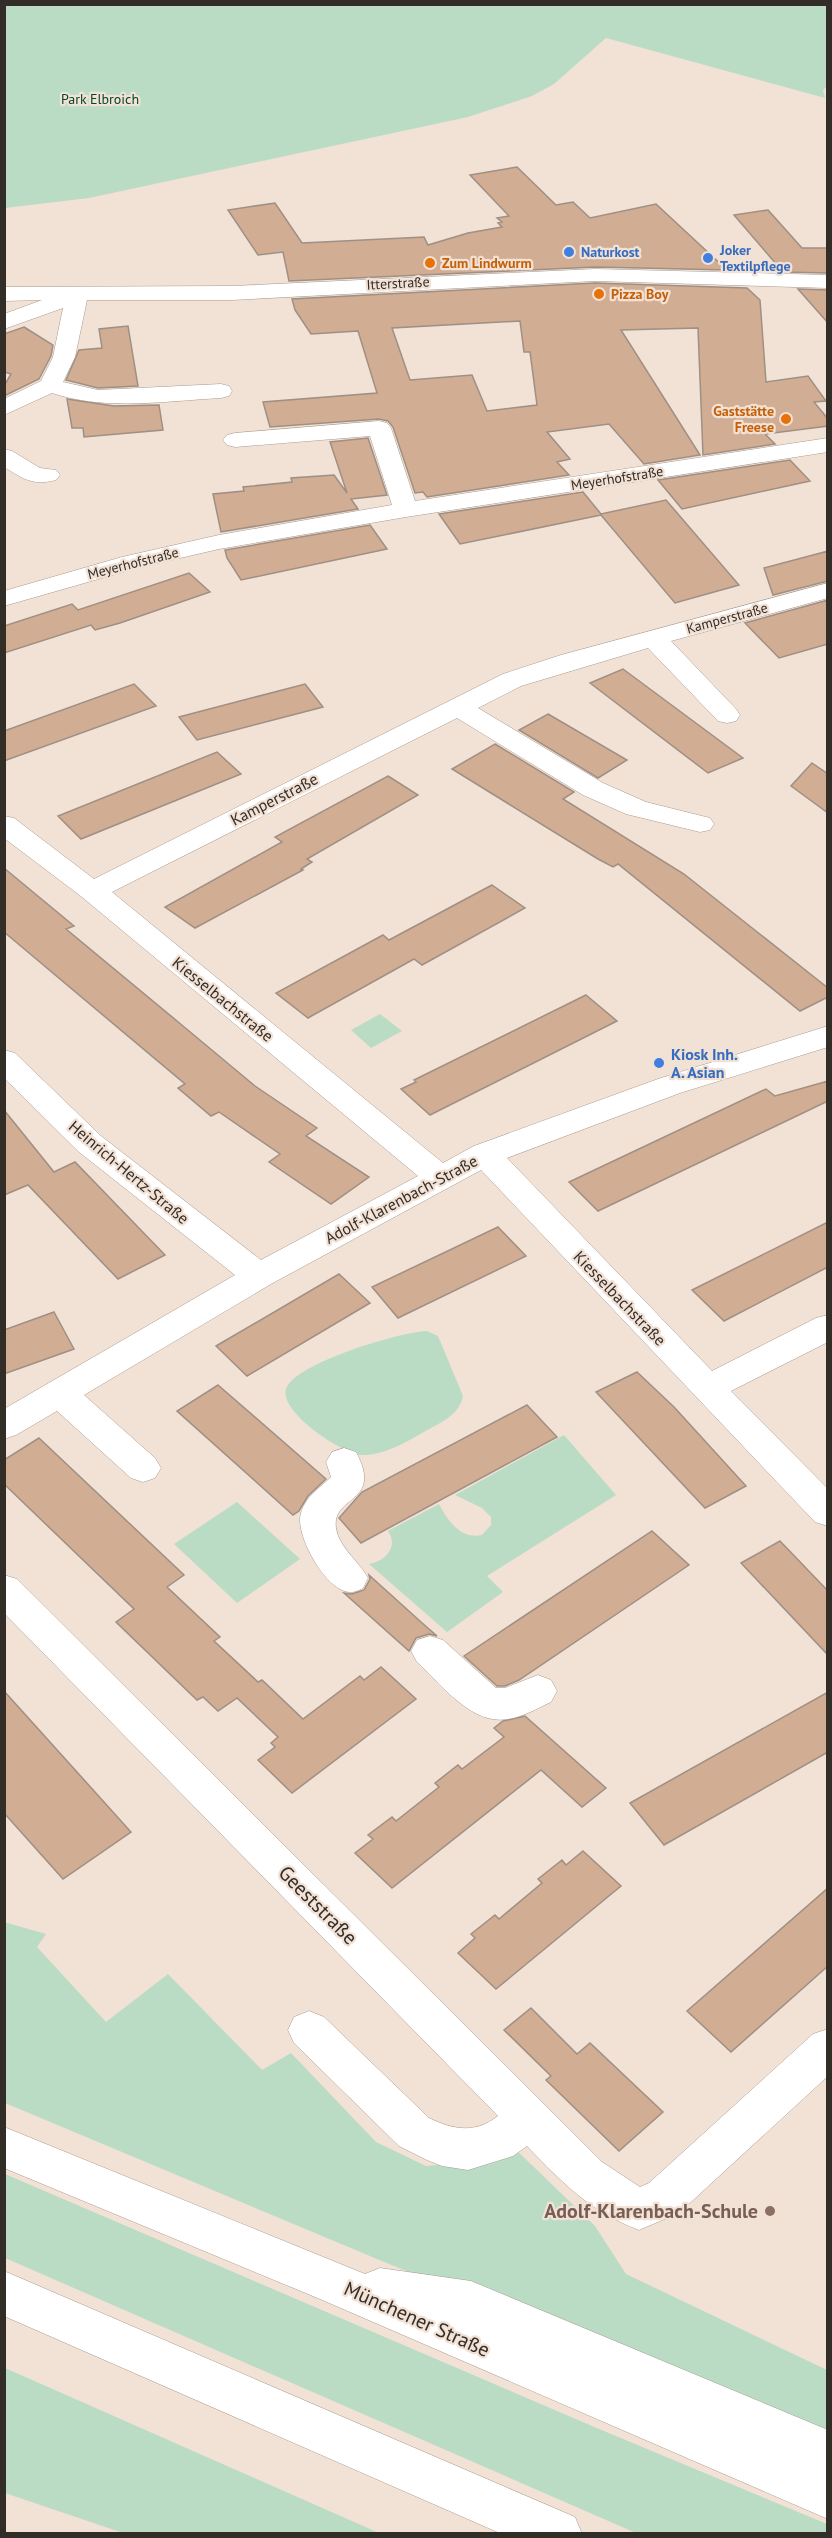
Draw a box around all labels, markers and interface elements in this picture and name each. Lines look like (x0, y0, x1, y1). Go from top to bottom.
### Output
park label: Park Elbroich (61, 90, 139, 108)
place label: Joker Textilpflege (719, 241, 791, 275)
place label: Naturkost (581, 243, 640, 261)
marker: Naturkost (562, 245, 576, 259)
marker: Joker Textilpflege (701, 251, 715, 265)
place label: Zum Lindwurm (442, 254, 532, 272)
marker: Zum Lindwurm (423, 256, 437, 270)
street label: Itterstraße (366, 272, 430, 294)
place label: Pizza Boy (611, 285, 669, 303)
marker: Pizza Boy (592, 287, 606, 301)
place label: Gaststätte Freese (713, 402, 774, 436)
marker: Gaststätte Freese (779, 412, 793, 426)
street label: Meyerhofstraße (570, 462, 664, 494)
street label: Meyerhofstraße (86, 543, 180, 583)
street label: Kamperstraße (684, 598, 770, 638)
street label: Kamperstraße (227, 768, 321, 830)
street label: Kiesselbachstraße (168, 952, 278, 1046)
place label: Kiosk Inh. A. Asian (671, 1044, 738, 1082)
marker: Kiosk Inh. A. Asian (652, 1056, 666, 1070)
street label: Heinrich-Hertz-Straße (65, 1116, 193, 1228)
street label: Adolf-Klarenbach-Straße (321, 1150, 481, 1248)
street label: Kiesselbachstraße (570, 1246, 670, 1350)
street label: Geeststraße (273, 1860, 363, 1950)
place label: Adolf-Klarenbach-Schule (544, 2198, 758, 2224)
marker: Adolf-Klarenbach-Schule (763, 2204, 777, 2218)
street label: Münchener Straße (340, 2275, 494, 2363)

